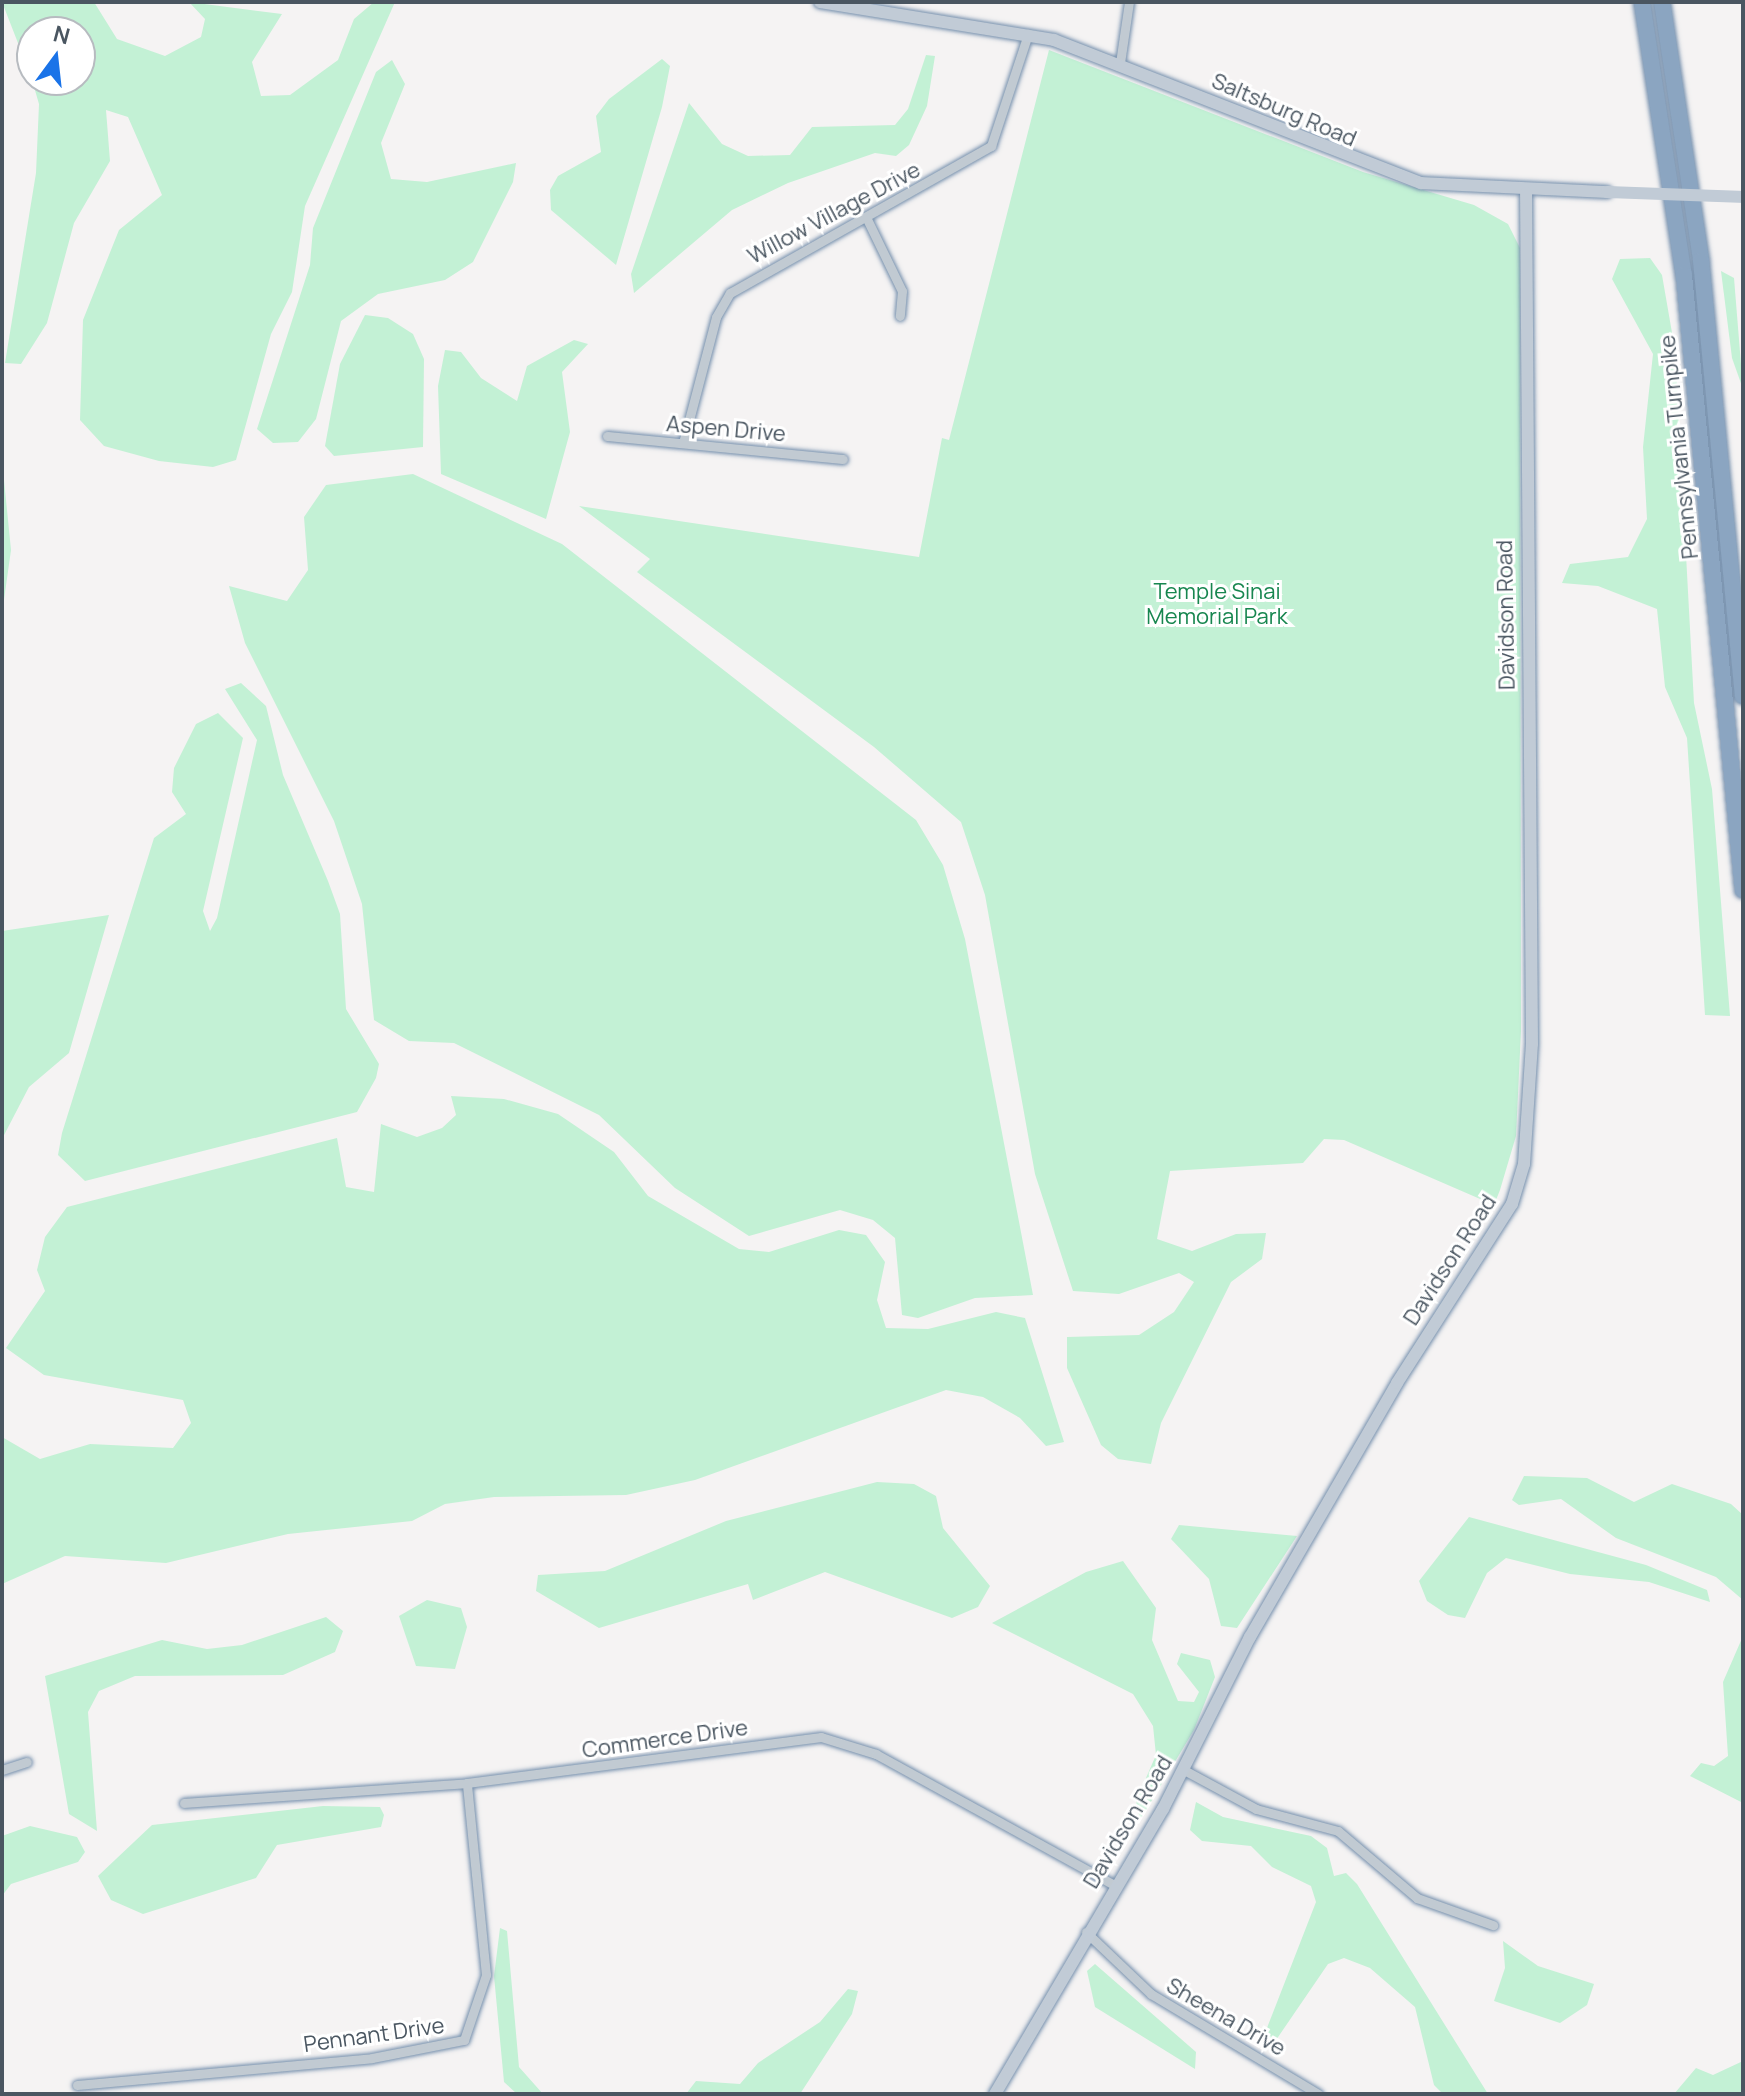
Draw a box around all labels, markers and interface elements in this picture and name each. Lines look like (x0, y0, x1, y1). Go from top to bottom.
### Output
north arrow (16, 16, 96, 96)
text: N (50, 18, 73, 51)
street label: Saltsburg Road (1208, 68, 1360, 152)
street label: Willow Village Drive (743, 156, 925, 270)
street label: Pennsylvania Turnpike (1654, 334, 1704, 560)
street label: Aspen Drive (665, 411, 787, 447)
street label: Davidson Road (1491, 540, 1521, 690)
park label: Temple Sinai Memorial Park (1146, 578, 1288, 630)
street label: Davidson Road (1398, 1190, 1502, 1330)
street label: Commerce Drive (580, 1714, 750, 1764)
street label: Davidson Road (1078, 1751, 1178, 1893)
street label: Sheena Drive (1162, 1972, 1290, 2062)
street label: Pennant Drive (302, 2012, 446, 2058)

